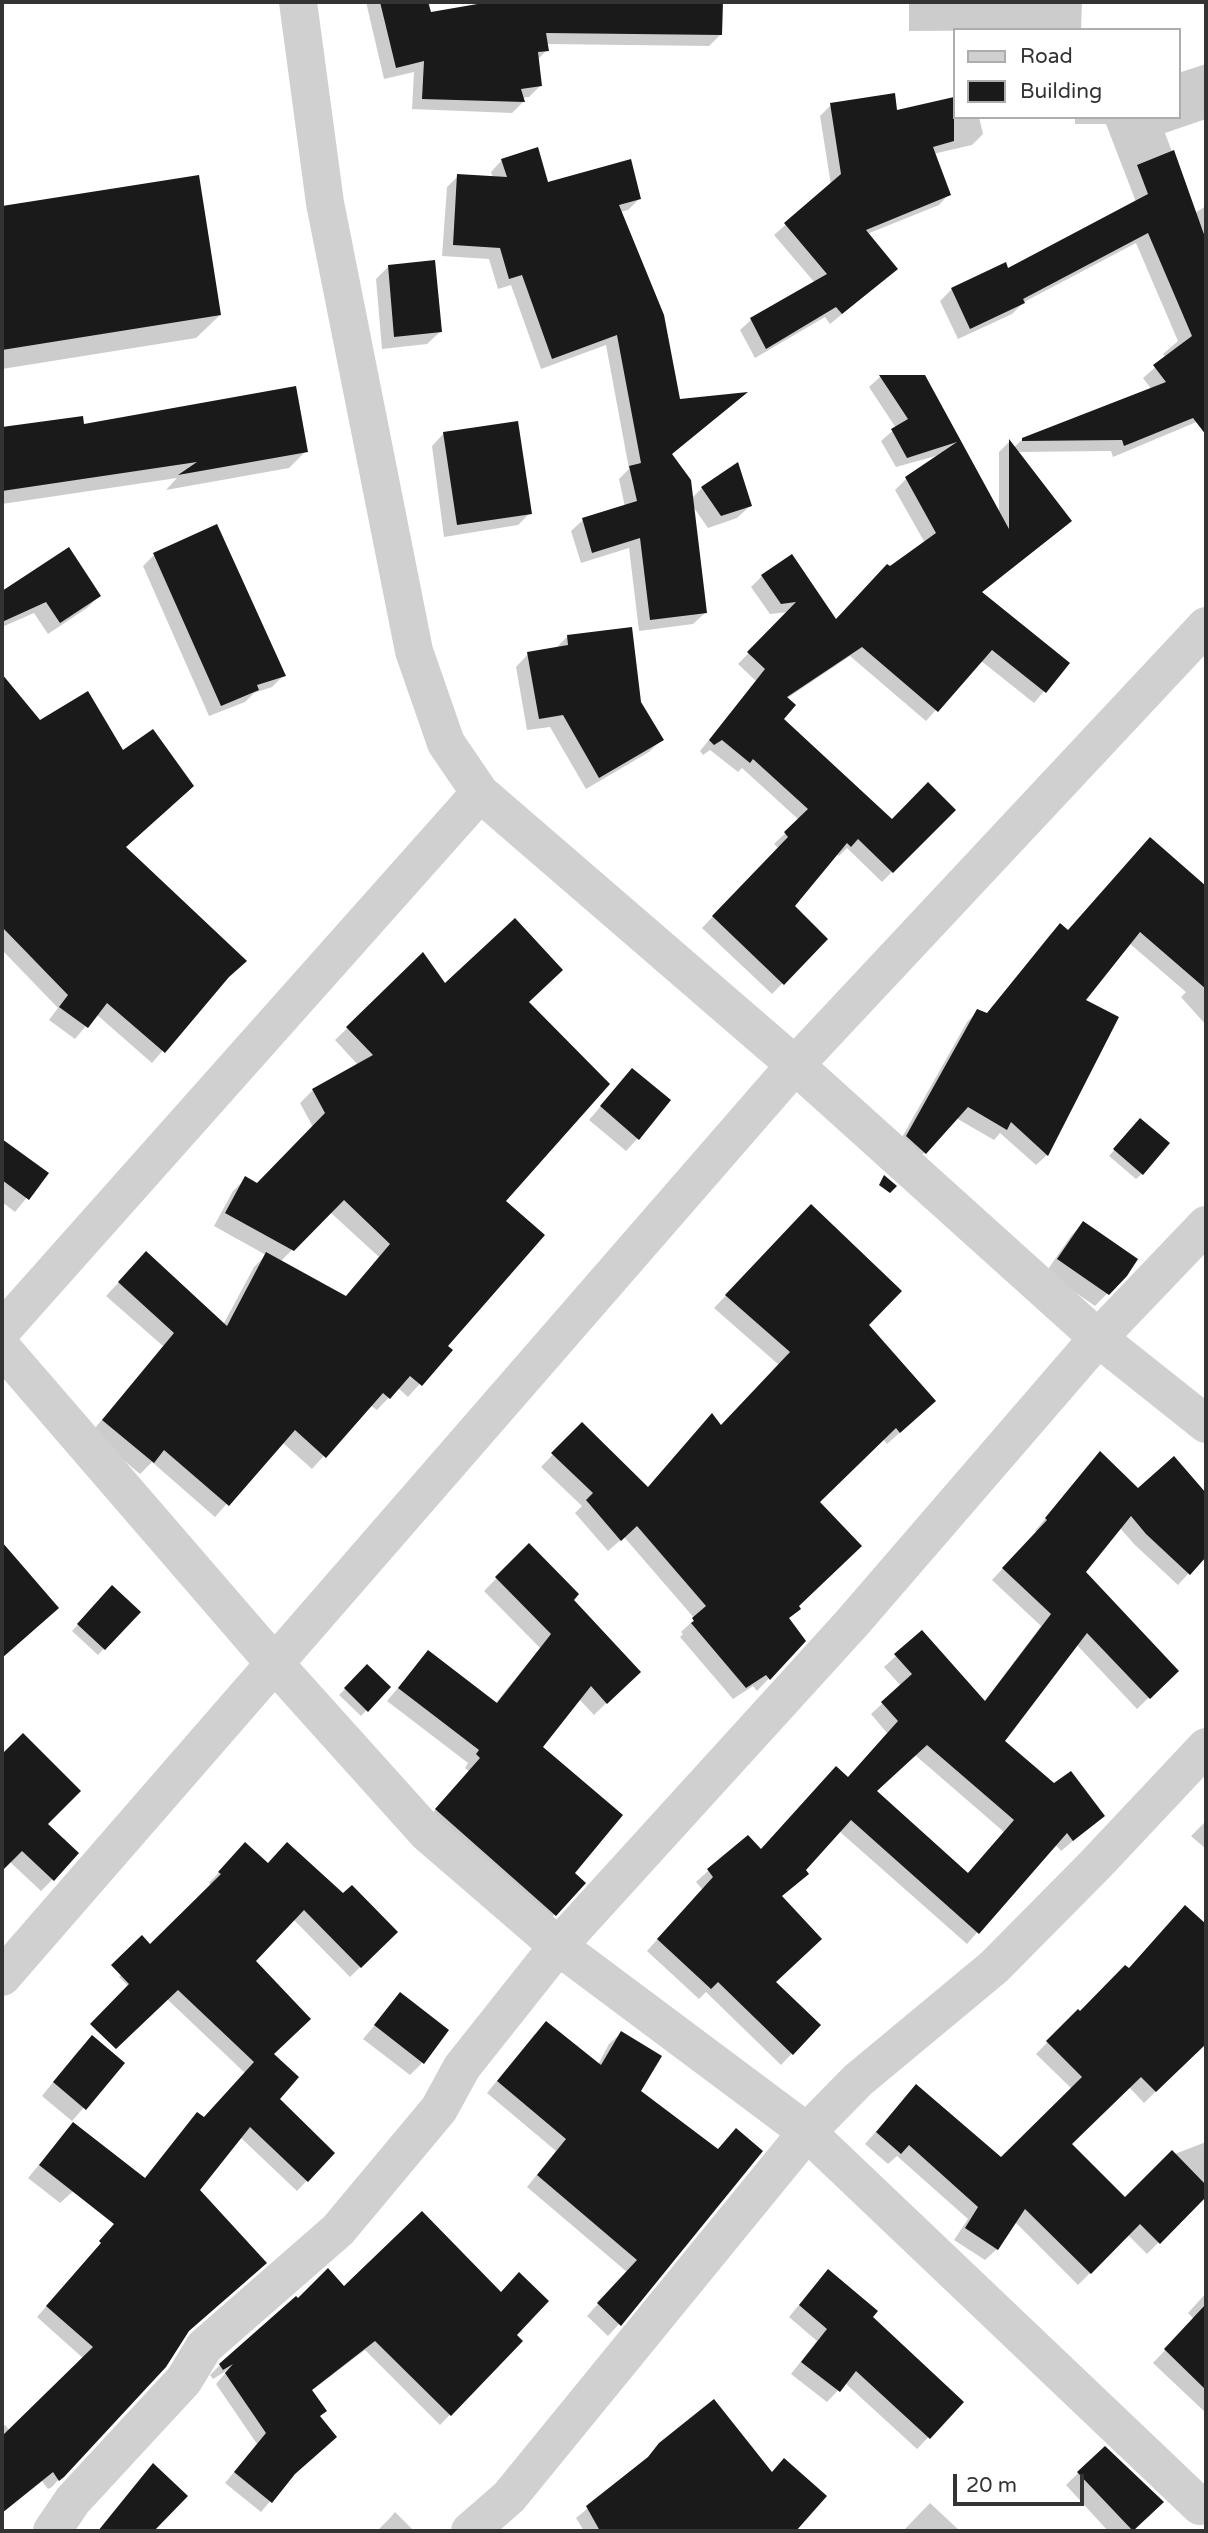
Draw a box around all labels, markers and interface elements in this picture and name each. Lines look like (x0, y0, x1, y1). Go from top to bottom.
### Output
legend (953, 28, 1180, 119)
text: Road (1020, 44, 1073, 69)
text: Building (1020, 79, 1102, 104)
scale bar (956, 2460, 1087, 2504)
text: 20 m (966, 2473, 1017, 2498)

